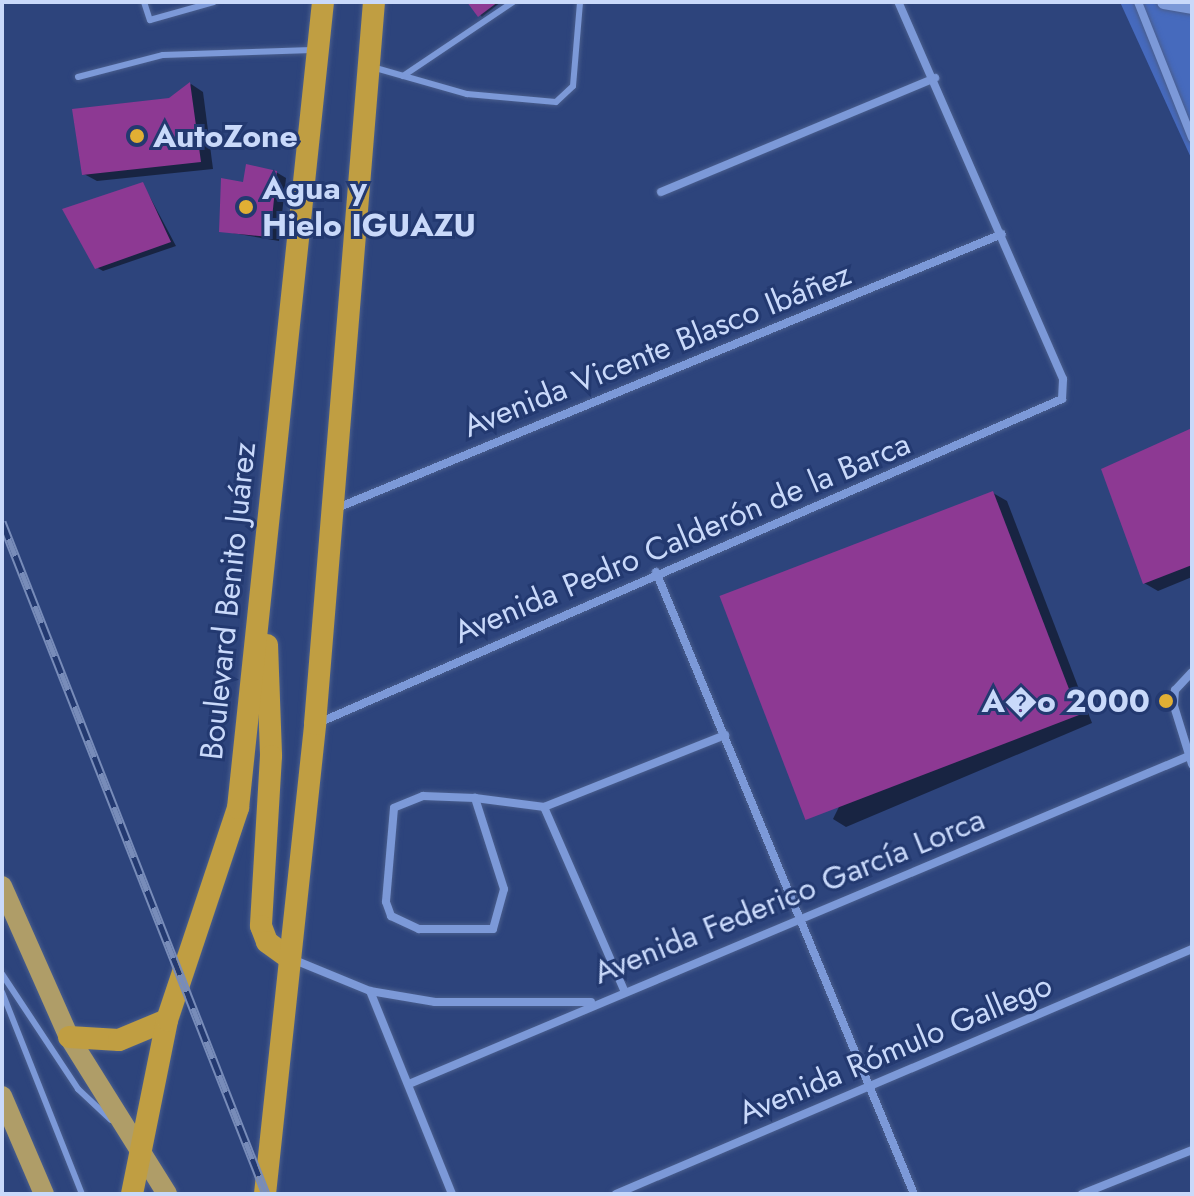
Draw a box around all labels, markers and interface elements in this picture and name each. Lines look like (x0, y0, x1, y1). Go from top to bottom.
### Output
place label: AutoZone (153, 117, 298, 155)
marker: AutoZone (128, 127, 146, 145)
place label: Agua y Hielo IGUAZU (262, 170, 476, 245)
marker: Agua y Hielo IGUAZU (237, 198, 255, 216)
street label: Avenida Vicente Blasco Ibáñez (458, 255, 856, 445)
street label: Avenida Pedro Calderón de la Barca (448, 424, 916, 652)
street label: Boulevard Benito Juárez (192, 440, 264, 762)
place label: A�o 2000 (981, 682, 1150, 720)
marker: A�o 2000 (1157, 692, 1175, 710)
street label: Avenida Federico García Lorca (588, 800, 990, 992)
street label: Avenida Rómulo Gallego (733, 966, 1057, 1132)

